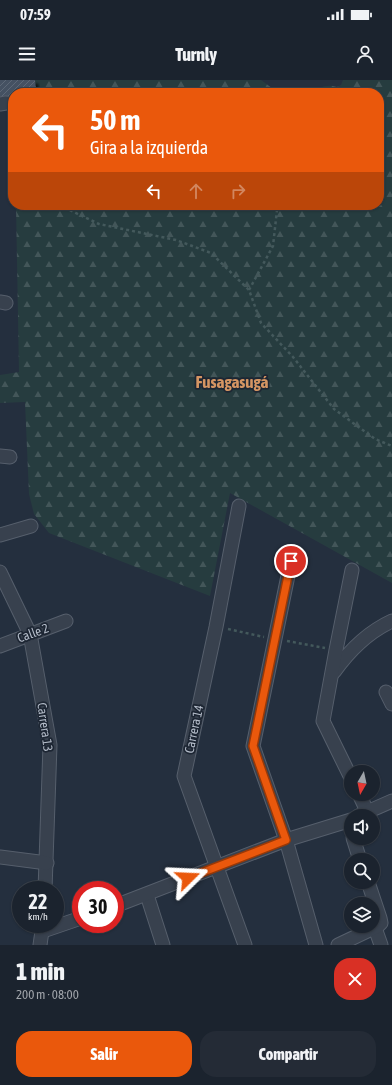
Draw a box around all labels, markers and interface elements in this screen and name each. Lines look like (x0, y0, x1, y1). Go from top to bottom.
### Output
text: 07:59 (20, 6, 51, 23)
icon: menu (16, 43, 38, 65)
icon: person (354, 43, 376, 65)
text: Turnly (175, 44, 217, 65)
icon: left (24, 104, 76, 156)
text: 50 m (90, 104, 140, 136)
text: Gira a la izquierda (90, 137, 208, 158)
icon: left (143, 180, 165, 202)
icon: ahead (185, 180, 207, 202)
icon: right (227, 180, 249, 202)
district label: Fusagasugá (196, 372, 268, 392)
pin (274, 544, 308, 578)
icon: arrive (280, 550, 302, 572)
street label: Calle 2 (15, 620, 51, 646)
street label: Carrera 13 (34, 702, 56, 752)
street label: Carrera 14 (182, 703, 206, 755)
north arrow (344, 765, 380, 801)
map controls (344, 765, 380, 933)
button: sound (344, 809, 380, 845)
button: search (344, 853, 380, 889)
position arrow (167, 857, 209, 899)
speed limit sign: 30 (72, 881, 124, 933)
text: 22 (29, 890, 47, 913)
button: layers (344, 897, 380, 933)
text: km/h (28, 911, 48, 922)
text: 1 min (16, 958, 65, 985)
button: close (334, 958, 376, 1000)
text: 200 m · 08:00 (16, 987, 79, 1002)
button: Salir (16, 1031, 192, 1077)
button: Compartir (200, 1031, 376, 1077)

